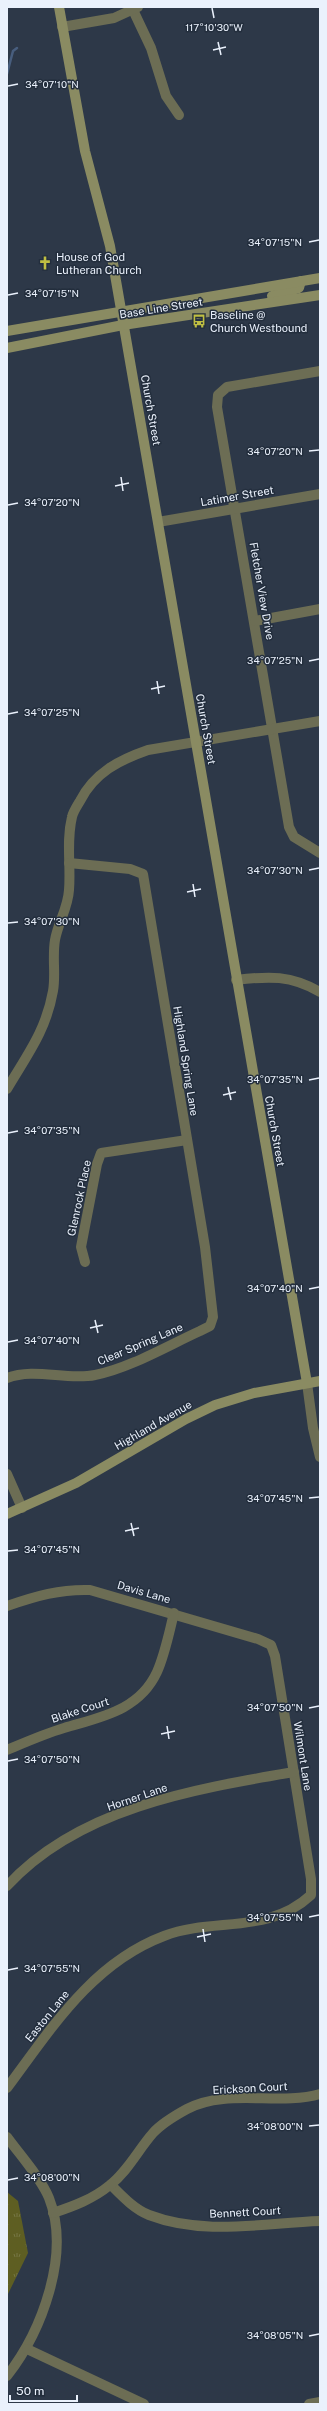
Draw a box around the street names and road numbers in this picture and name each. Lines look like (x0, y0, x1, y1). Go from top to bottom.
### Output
street label: Base Line Street (118, 295, 204, 321)
street label: Church Street (139, 374, 163, 446)
street label: Latimer Street (200, 484, 274, 508)
street label: Fletcher View Drive (248, 541, 276, 641)
street label: Church Street (194, 693, 218, 765)
street label: Highland Spring Lane (171, 1005, 201, 1117)
street label: Church Street (263, 1095, 287, 1167)
street label: Glenrock Place (65, 1159, 93, 1237)
street label: Clear Spring Lane (96, 1321, 184, 1367)
street label: Highland Avenue (112, 1398, 194, 1452)
street label: Davis Lane (116, 1579, 172, 1605)
street label: Blake Court (50, 1695, 110, 1725)
street label: Wilmont Lane (292, 1720, 314, 1792)
street label: Horner Lane (105, 1781, 169, 1813)
street label: Easton Lane (23, 1988, 71, 2044)
street label: Erickson Court (212, 2080, 288, 2096)
street label: Bennett Court (209, 2204, 281, 2220)

